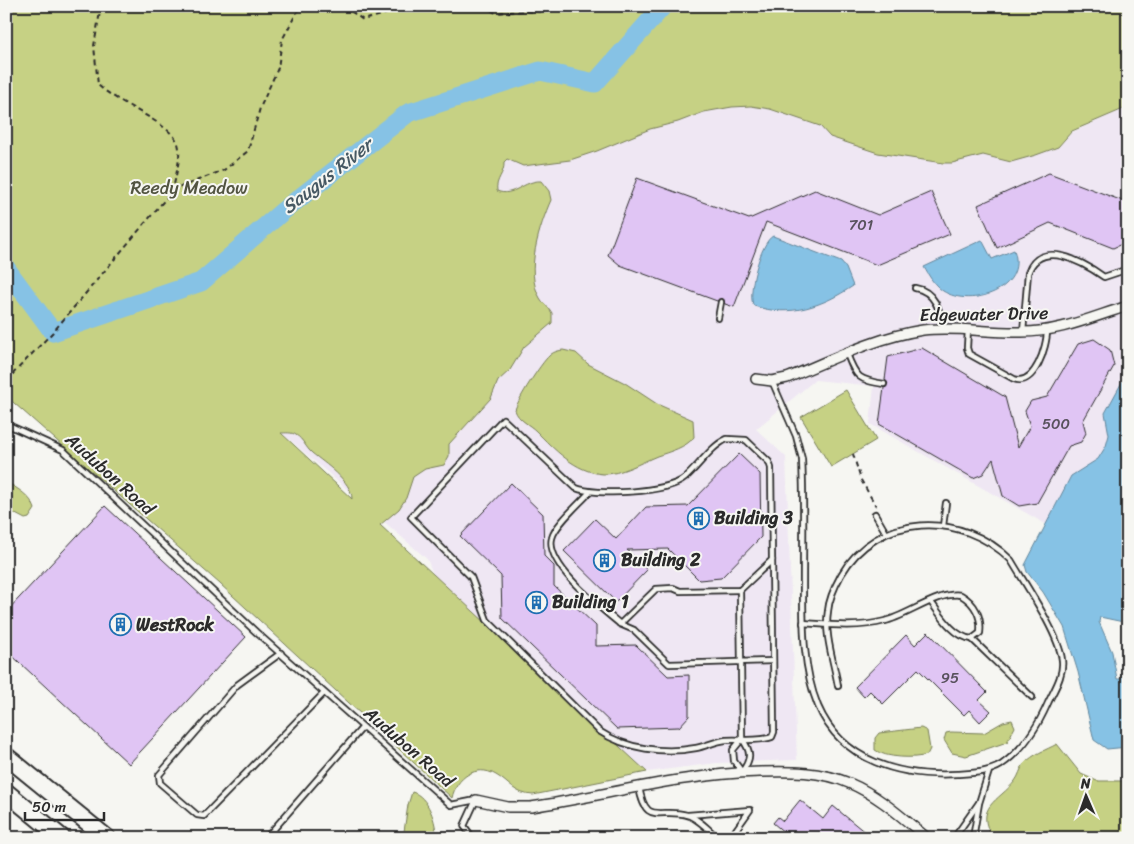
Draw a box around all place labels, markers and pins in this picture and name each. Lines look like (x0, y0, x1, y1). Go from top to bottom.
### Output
place label: Building 3 (714, 502, 793, 534)
building icon: Building 3 (686, 506, 710, 530)
place label: Building 2 (621, 544, 701, 576)
building icon: Building 2 (593, 548, 617, 572)
place label: Building 1 (552, 586, 629, 618)
building icon: Building 1 (524, 590, 548, 614)
place label: WestRock (136, 609, 214, 641)
building icon: WestRock (108, 613, 132, 637)

